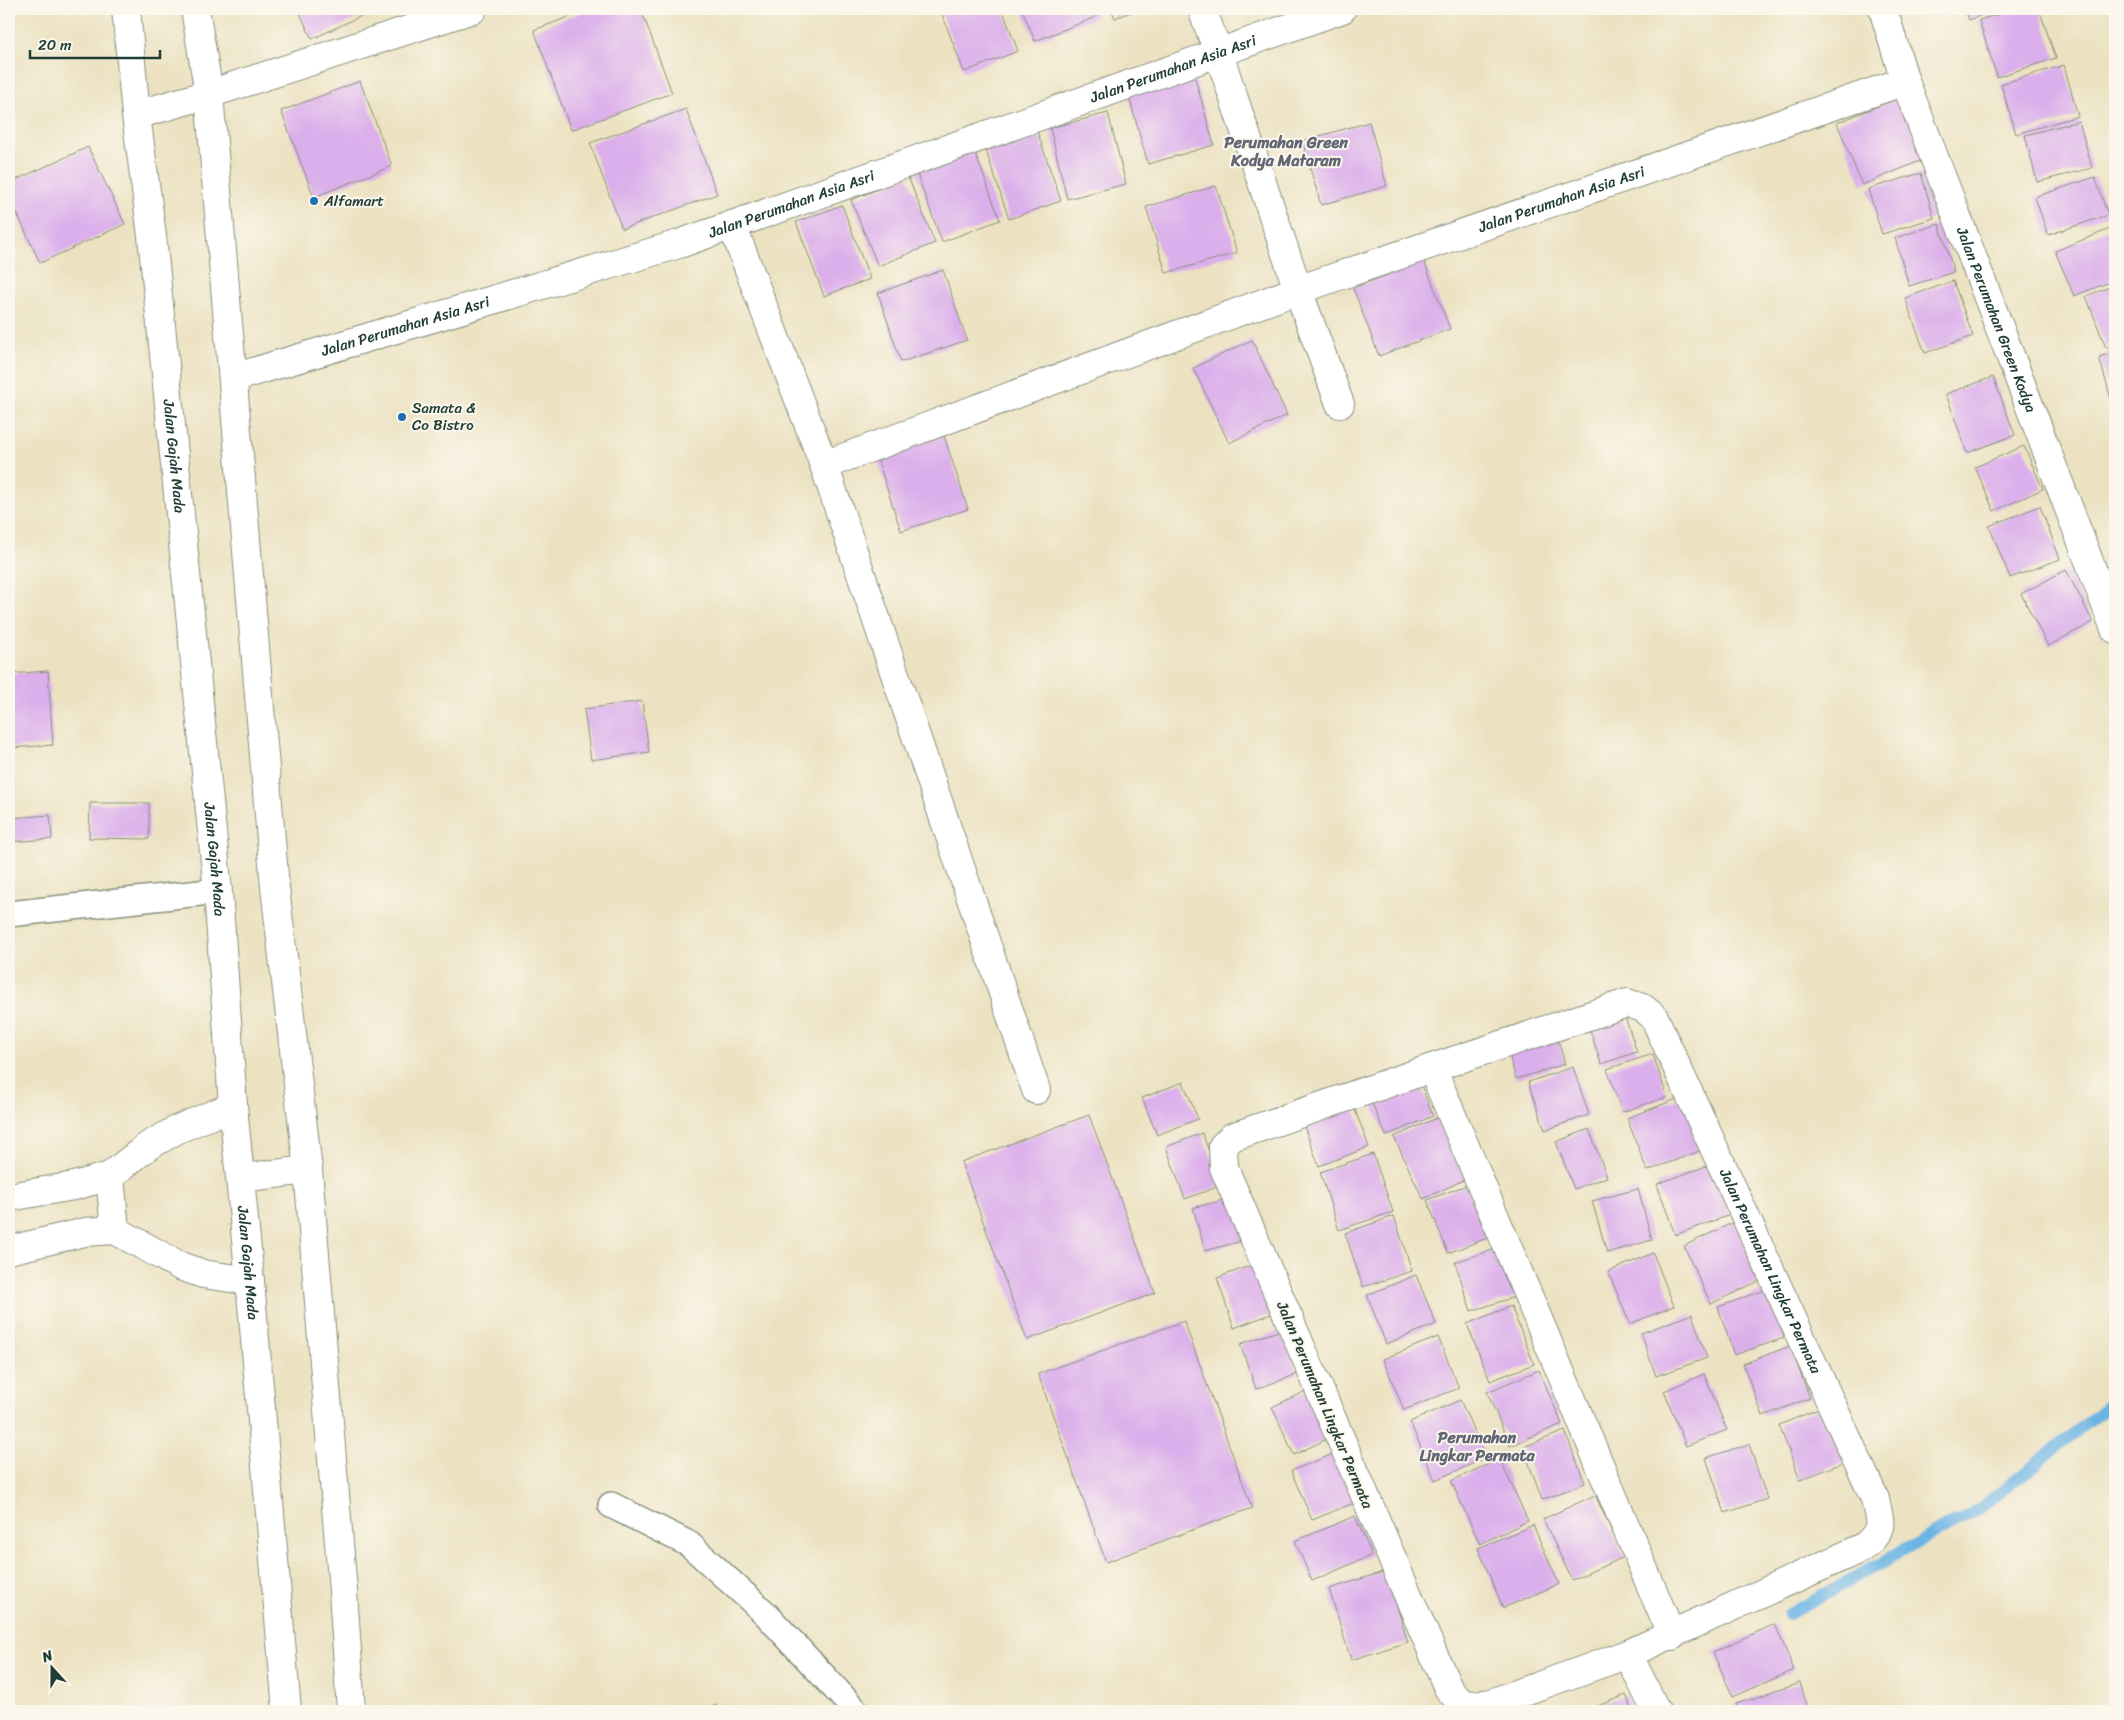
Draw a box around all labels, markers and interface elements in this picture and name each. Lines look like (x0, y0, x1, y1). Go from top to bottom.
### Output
street label: Jalan Perumahan Asia Asri (1086, 27, 1261, 111)
scale bar (30, 28, 160, 60)
text: 20 m (38, 32, 72, 58)
district label: Perumahan Green Kodya Mataram (1224, 128, 1348, 175)
street label: Jalan Perumahan Asia Asri (1474, 158, 1649, 240)
street label: Jalan Perumahan Asia Asri (704, 162, 879, 246)
place label: Alfamart (323, 188, 384, 214)
marker: Alfamart (308, 195, 320, 207)
street label: Jalan Perumahan Green Kodya (1949, 222, 2044, 417)
street label: Jalan Perumahan Asia Asri (317, 288, 493, 364)
place label: Samata & Co Bistro (412, 395, 476, 438)
street label: Jalan Gajah Mada (155, 397, 193, 515)
marker: Samata & Co Bistro (396, 411, 408, 423)
street label: Jalan Gajah Mada (196, 800, 233, 918)
street label: Jalan Perumahan Lingkar Permata (1712, 1163, 1829, 1378)
street label: Jalan Gajah Mada (230, 1204, 266, 1321)
street label: Jalan Perumahan Lingkar Permata (1269, 1296, 1381, 1513)
district label: Perumahan Lingkar Permata (1419, 1423, 1536, 1470)
north arrow (28, 1642, 78, 1692)
text: N (38, 1643, 57, 1670)

